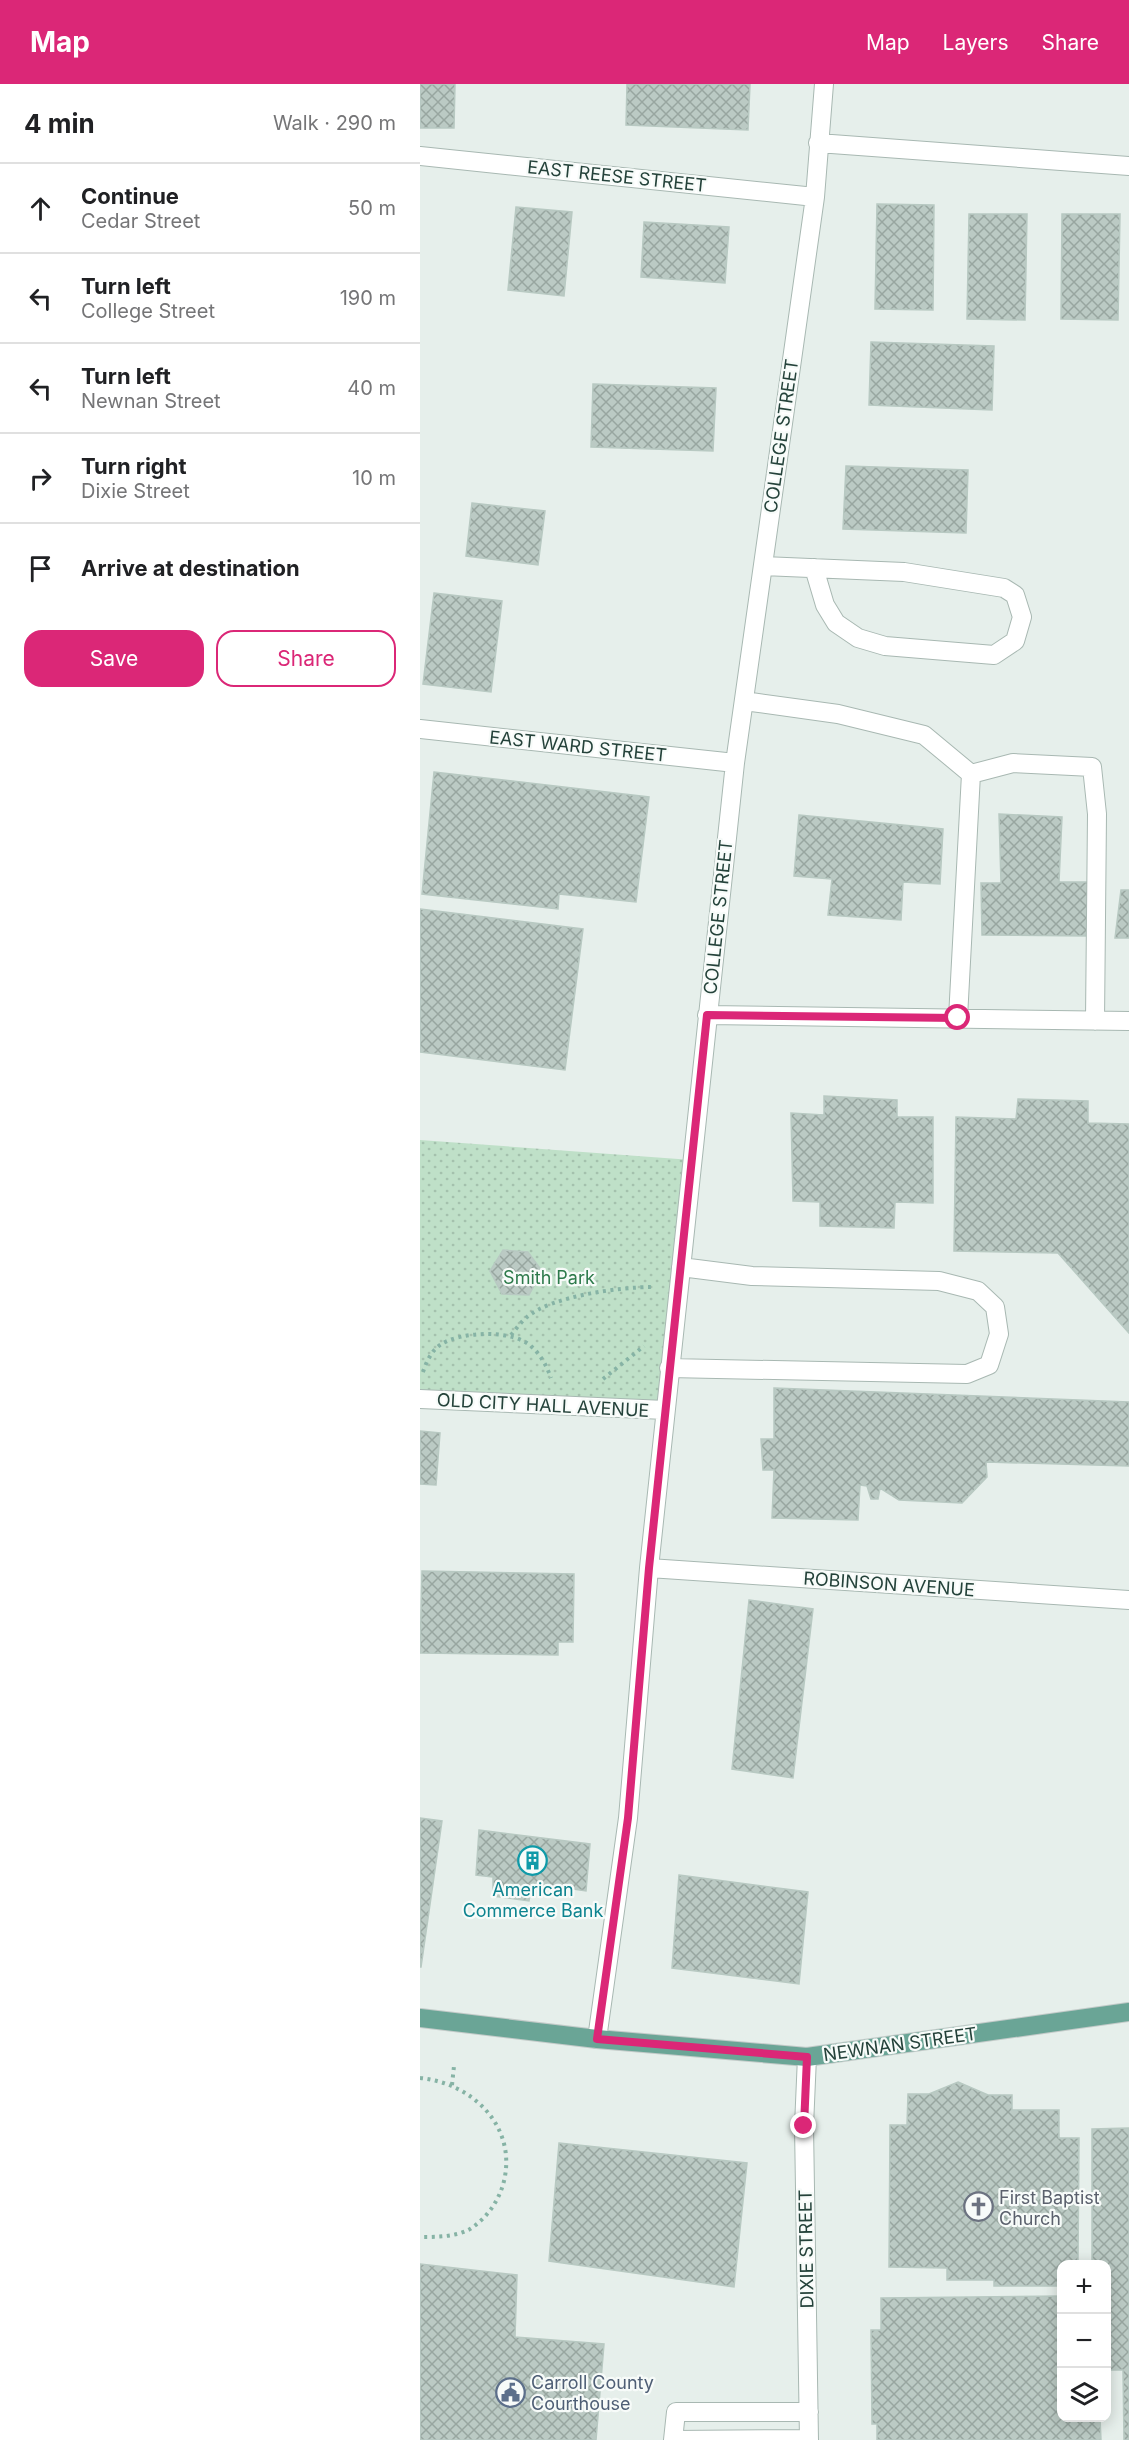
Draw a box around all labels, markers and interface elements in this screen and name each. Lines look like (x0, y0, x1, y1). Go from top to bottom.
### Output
text: Map (30, 25, 90, 59)
text: Map (866, 30, 910, 55)
text: Layers (943, 30, 1009, 55)
text: Share (1042, 30, 1099, 55)
text: 4 min (24, 108, 95, 139)
text: Walk · 290 m (273, 111, 396, 135)
street label: EAST REESE STREET (526, 156, 708, 196)
text: Continue (81, 183, 179, 209)
icon: ahead (24, 192, 57, 225)
text: 50 m (348, 196, 396, 220)
text: Cedar Street (81, 209, 200, 233)
text: Turn left (81, 273, 171, 299)
icon: left (24, 282, 57, 315)
text: 190 m (340, 286, 396, 310)
text: College Street (81, 299, 215, 323)
street label: COLLEGE STREET (760, 358, 802, 514)
text: Turn left (81, 363, 171, 389)
icon: left (24, 372, 57, 405)
text: 40 m (347, 376, 396, 400)
text: Newnan Street (81, 389, 221, 413)
text: Turn right (81, 453, 187, 479)
icon: right (24, 462, 57, 495)
text: 10 m (352, 466, 396, 490)
text: Dixie Street (81, 479, 190, 503)
icon: arrive (24, 552, 57, 585)
text: Arrive at destination (81, 555, 300, 581)
button: Save (24, 630, 204, 687)
button: Share (216, 630, 396, 687)
street label: EAST WARD STREET (488, 726, 668, 766)
street label: COLLEGE STREET (699, 839, 737, 995)
route start (944, 1004, 970, 1030)
park label: Smith Park (503, 1267, 595, 1288)
street label: OLD CITY HALL AVENUE (436, 1389, 650, 1421)
street label: ROBINSON AVENUE (803, 1568, 975, 1600)
building icon: American Commerce Bank (517, 1844, 549, 1876)
place label: American Commerce Bank (463, 1879, 603, 1921)
street label: NEWNAN STREET (822, 2023, 978, 2065)
route end (790, 2112, 816, 2138)
place label: First Baptist Church (999, 2187, 1100, 2229)
street label: DIXIE STREET (794, 2189, 818, 2309)
church icon: First Baptist Church (962, 2191, 994, 2223)
map controls (1057, 2260, 1111, 2422)
button: + (1057, 2260, 1111, 2314)
button: − (1057, 2314, 1111, 2368)
button: layers (1057, 2368, 1111, 2422)
place label: Carroll County Courthouse (531, 2372, 654, 2414)
public building icon: Carroll County Courthouse (494, 2376, 526, 2408)

